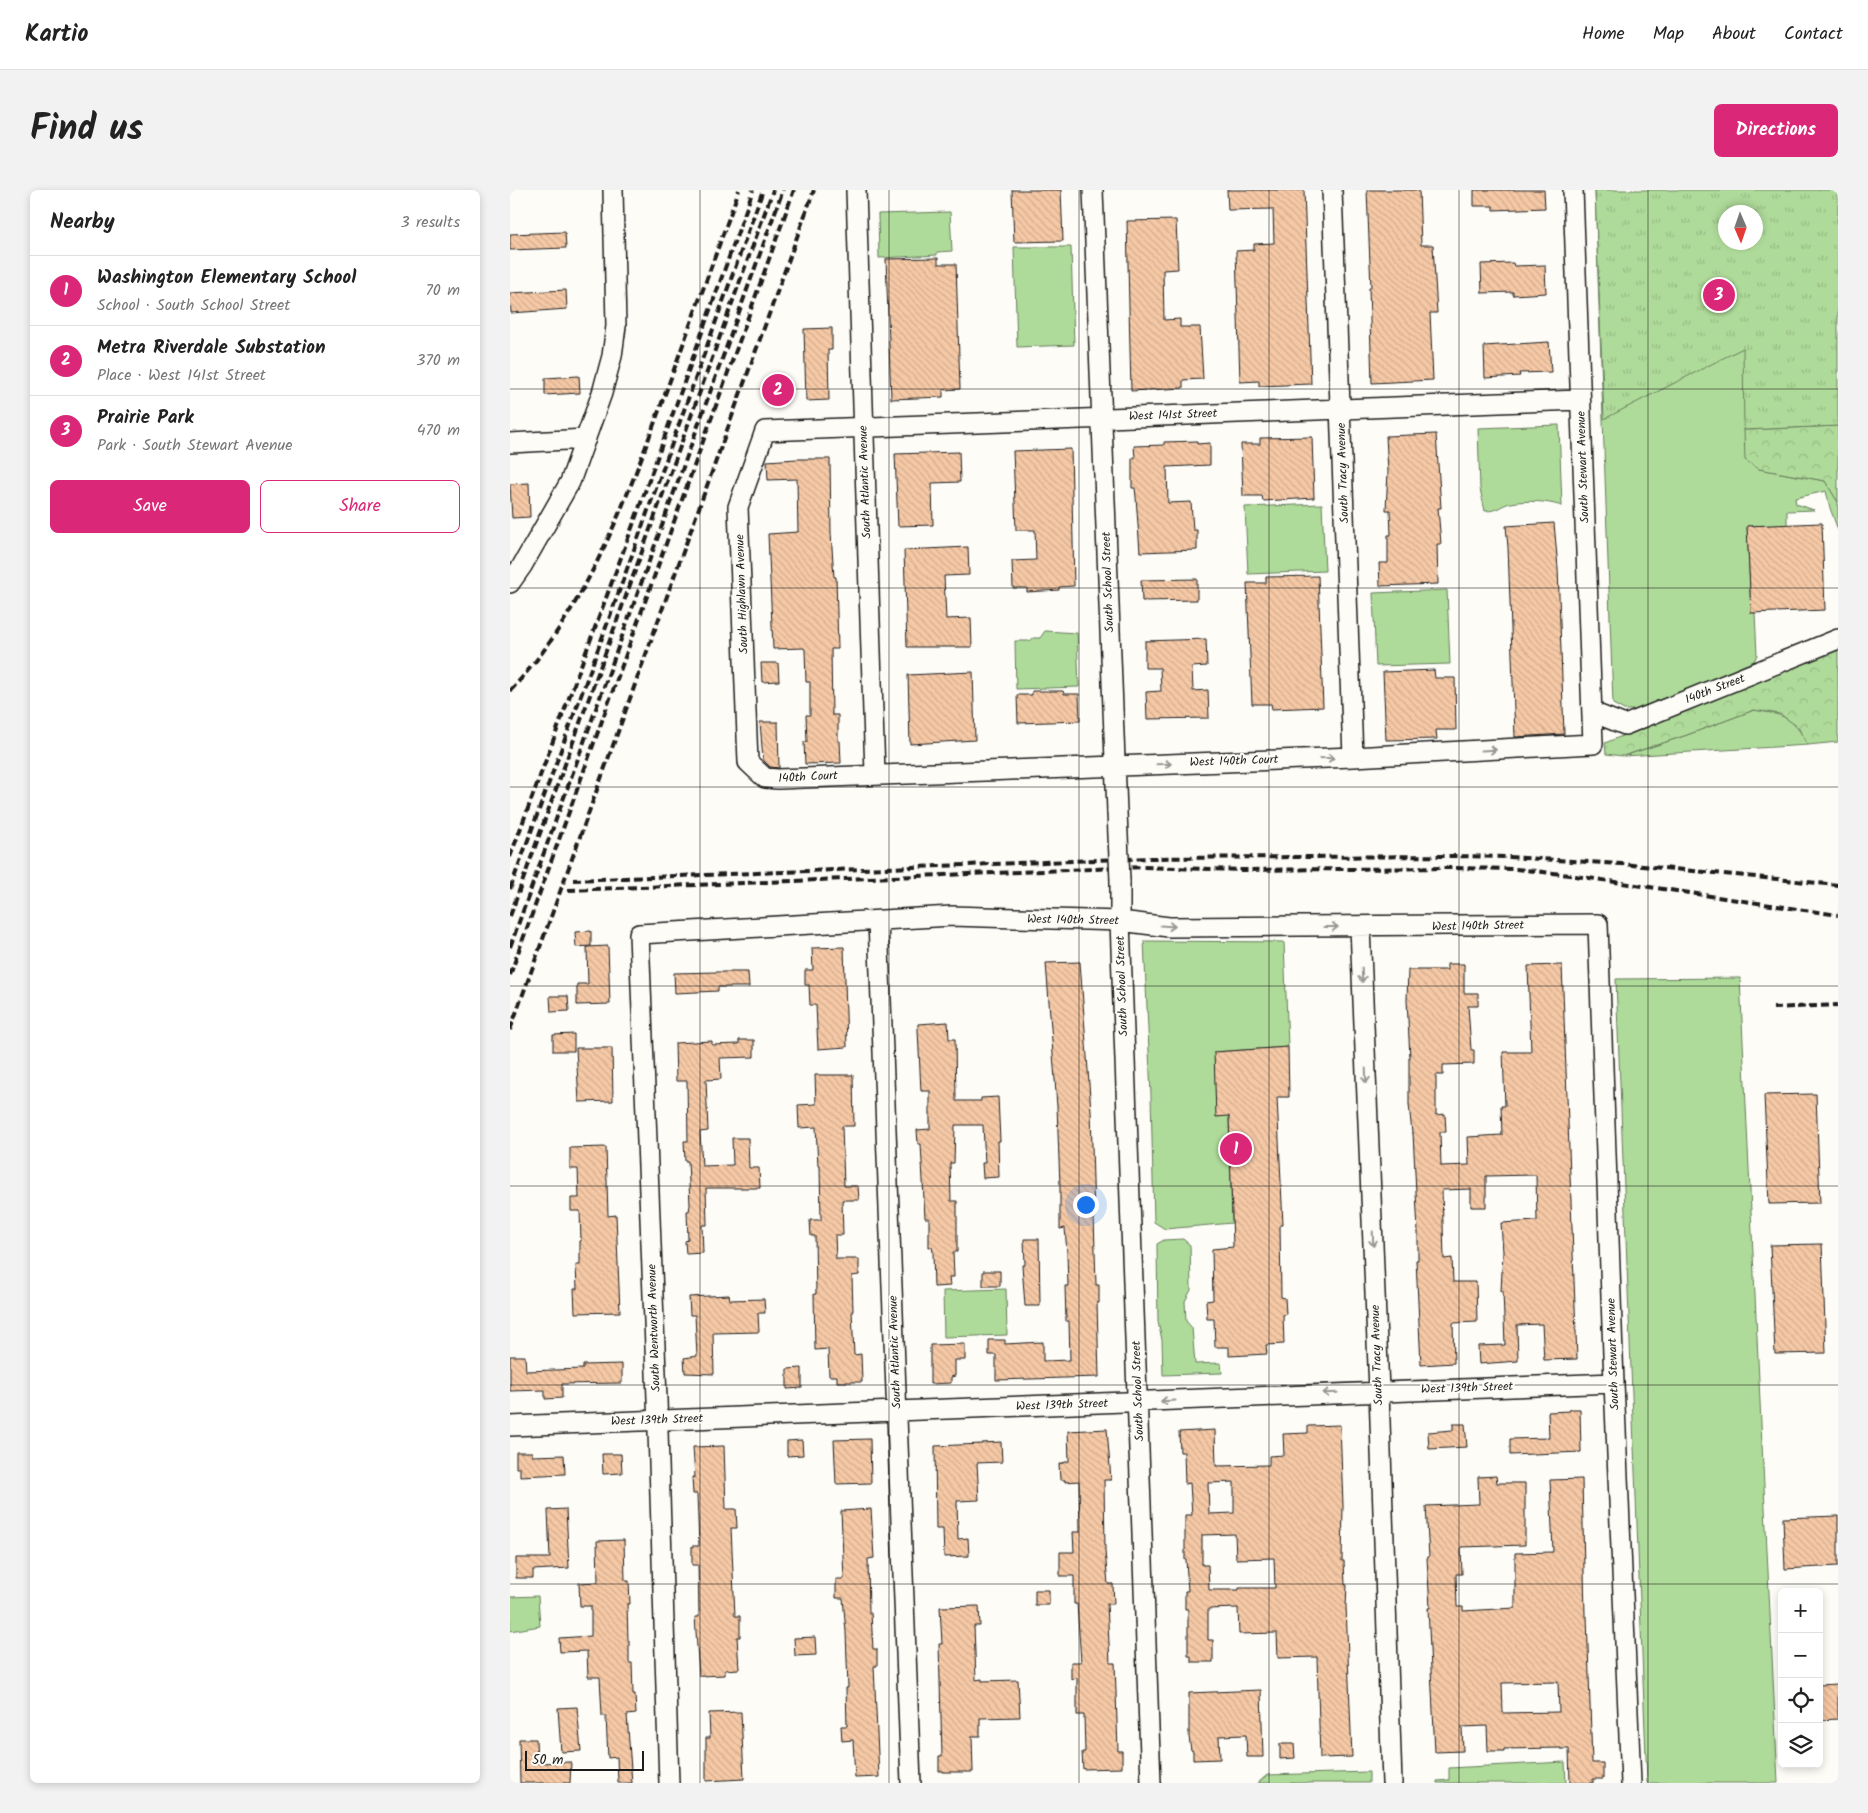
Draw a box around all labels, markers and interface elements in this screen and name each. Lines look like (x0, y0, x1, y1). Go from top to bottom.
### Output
text: Kartio (25, 15, 88, 54)
text: Home (1582, 20, 1625, 49)
text: Map (1653, 20, 1684, 49)
text: About (1712, 20, 1756, 49)
text: Contact (1784, 20, 1843, 49)
text: Find us (30, 102, 143, 158)
button: Directions (1714, 104, 1838, 157)
north arrow (1718, 205, 1763, 250)
text: Nearby (50, 206, 115, 239)
text: 3 results (401, 210, 460, 235)
text: Washington Elementary School (97, 263, 356, 293)
pin: 3 (1703, 276, 1735, 314)
text: 1 (64, 278, 68, 303)
text: 70 m (425, 278, 460, 303)
text: School · South School Street (97, 293, 290, 318)
text: Metra Riverdale Substation (97, 333, 326, 363)
text: 2 (61, 348, 71, 373)
text: 370 m (416, 348, 460, 373)
text: Place · West 141st Street (97, 363, 266, 388)
pin: 2 (762, 371, 794, 409)
text: Prairie Park (97, 403, 194, 433)
street label: West 141st Street (1128, 404, 1218, 426)
street label: South Stewart Avenue (1572, 410, 1594, 523)
text: 3 (62, 418, 70, 443)
text: 470 m (417, 418, 460, 443)
street label: South Tracy Avenue (1332, 422, 1354, 524)
street label: South Atlantic Avenue (854, 424, 876, 539)
text: Park · South Stewart Avenue (97, 433, 292, 458)
button: Save (50, 480, 250, 533)
button: Share (260, 480, 460, 533)
street label: South School Street (1097, 531, 1119, 633)
street label: South Highlawn Avenue (730, 533, 754, 654)
street label: 140th Street (1682, 669, 1748, 709)
one-way arrow (1481, 745, 1497, 754)
street label: West 140th Court (1189, 750, 1279, 772)
one-way arrow (1319, 753, 1335, 762)
one-way arrow (1156, 759, 1172, 769)
street label: 140th Court (778, 766, 838, 788)
street label: West 140th Street (1027, 910, 1120, 930)
street label: West 140th Street (1432, 916, 1525, 936)
one-way arrow (1160, 922, 1176, 931)
one-way arrow (1322, 922, 1338, 932)
street label: South School Street (1111, 935, 1133, 1037)
one-way arrow (1357, 967, 1367, 983)
one-way arrow (1361, 1068, 1371, 1084)
pin: 1 (1220, 1130, 1252, 1168)
your location (1073, 1192, 1099, 1218)
one-way arrow (1368, 1230, 1377, 1246)
street label: South Wentworth Avenue (642, 1263, 666, 1392)
street label: South Atlantic Avenue (884, 1294, 906, 1409)
street label: South Stewart Avenue (1602, 1297, 1624, 1410)
street label: South Tracy Avenue (1366, 1304, 1388, 1406)
street label: South School Street (1127, 1340, 1149, 1442)
street label: West 139th Street (1421, 1377, 1514, 1399)
one-way arrow (1322, 1389, 1338, 1398)
street label: West 139th Street (1016, 1394, 1109, 1416)
one-way arrow (1160, 1396, 1176, 1405)
street label: West 139th Street (611, 1409, 704, 1431)
map controls (1778, 1588, 1823, 1768)
button: + (1778, 1588, 1823, 1633)
button: − (1778, 1633, 1823, 1678)
button: locate (1778, 1678, 1823, 1723)
button: layers (1778, 1723, 1823, 1768)
scale bar (525, 1748, 644, 1771)
text: 50 m (532, 1749, 563, 1771)

